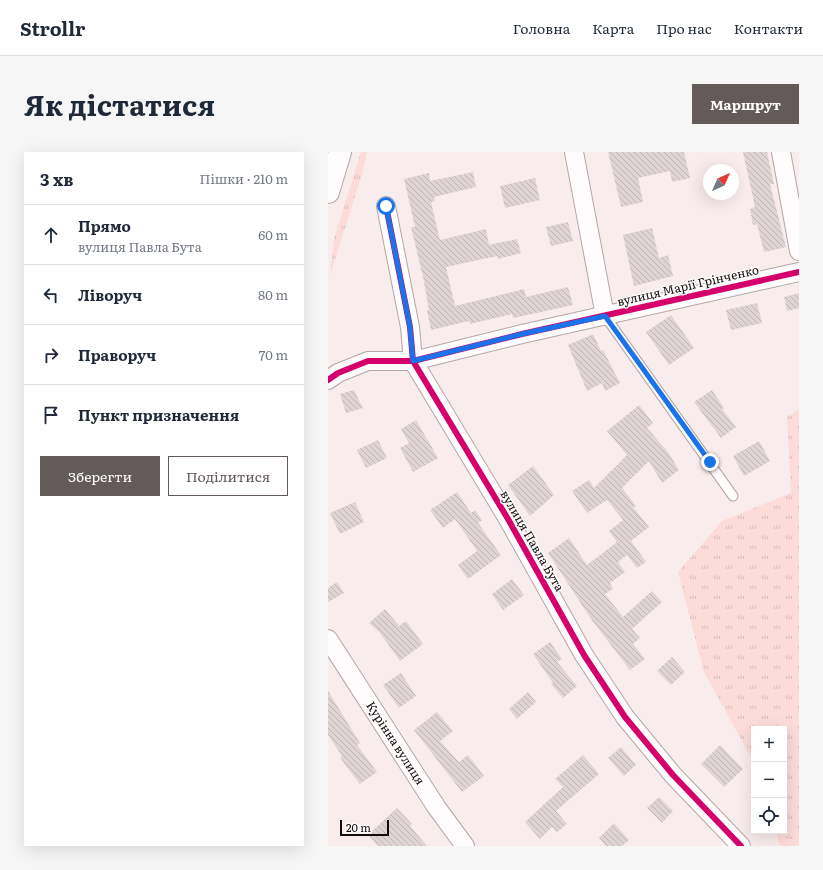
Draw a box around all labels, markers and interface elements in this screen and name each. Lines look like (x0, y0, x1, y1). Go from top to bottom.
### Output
text: Strollr (20, 14, 85, 42)
text: Головна (513, 18, 570, 38)
text: Карта (592, 18, 634, 38)
text: Про нас (656, 18, 712, 38)
text: Контакти (734, 18, 803, 38)
text: Як дістатися (24, 83, 215, 125)
button: Маршрут (692, 84, 799, 124)
north arrow (703, 164, 739, 200)
text: 3 хв (40, 166, 73, 191)
text: Пішки · 210 m (199, 169, 288, 188)
route start (377, 197, 395, 215)
text: Прямо (78, 214, 131, 237)
icon: ahead (40, 224, 62, 246)
text: 60 m (258, 225, 288, 244)
text: вулиця Павла Бута (78, 237, 202, 256)
street label: вулиця Марії Грінченко (615, 260, 761, 310)
text: Ліворуч (78, 283, 142, 306)
icon: left (40, 284, 62, 306)
text: 80 m (258, 285, 288, 304)
text: Праворуч (78, 343, 156, 366)
icon: right (40, 344, 62, 366)
text: 70 m (259, 345, 288, 364)
text: Пункт призначення (78, 403, 239, 426)
icon: arrive (40, 404, 62, 426)
route end (701, 453, 719, 471)
button: Зберегти (40, 456, 160, 496)
button: Поділитися (168, 456, 288, 496)
street label: вулиця Павла Бута (497, 487, 569, 595)
street label: Курінна вулиця (362, 697, 430, 788)
map controls (751, 726, 787, 834)
button: + (751, 726, 787, 762)
button: − (751, 762, 787, 798)
button: locate (751, 798, 787, 834)
scale bar (340, 818, 389, 837)
text: 20 m (346, 819, 371, 835)

